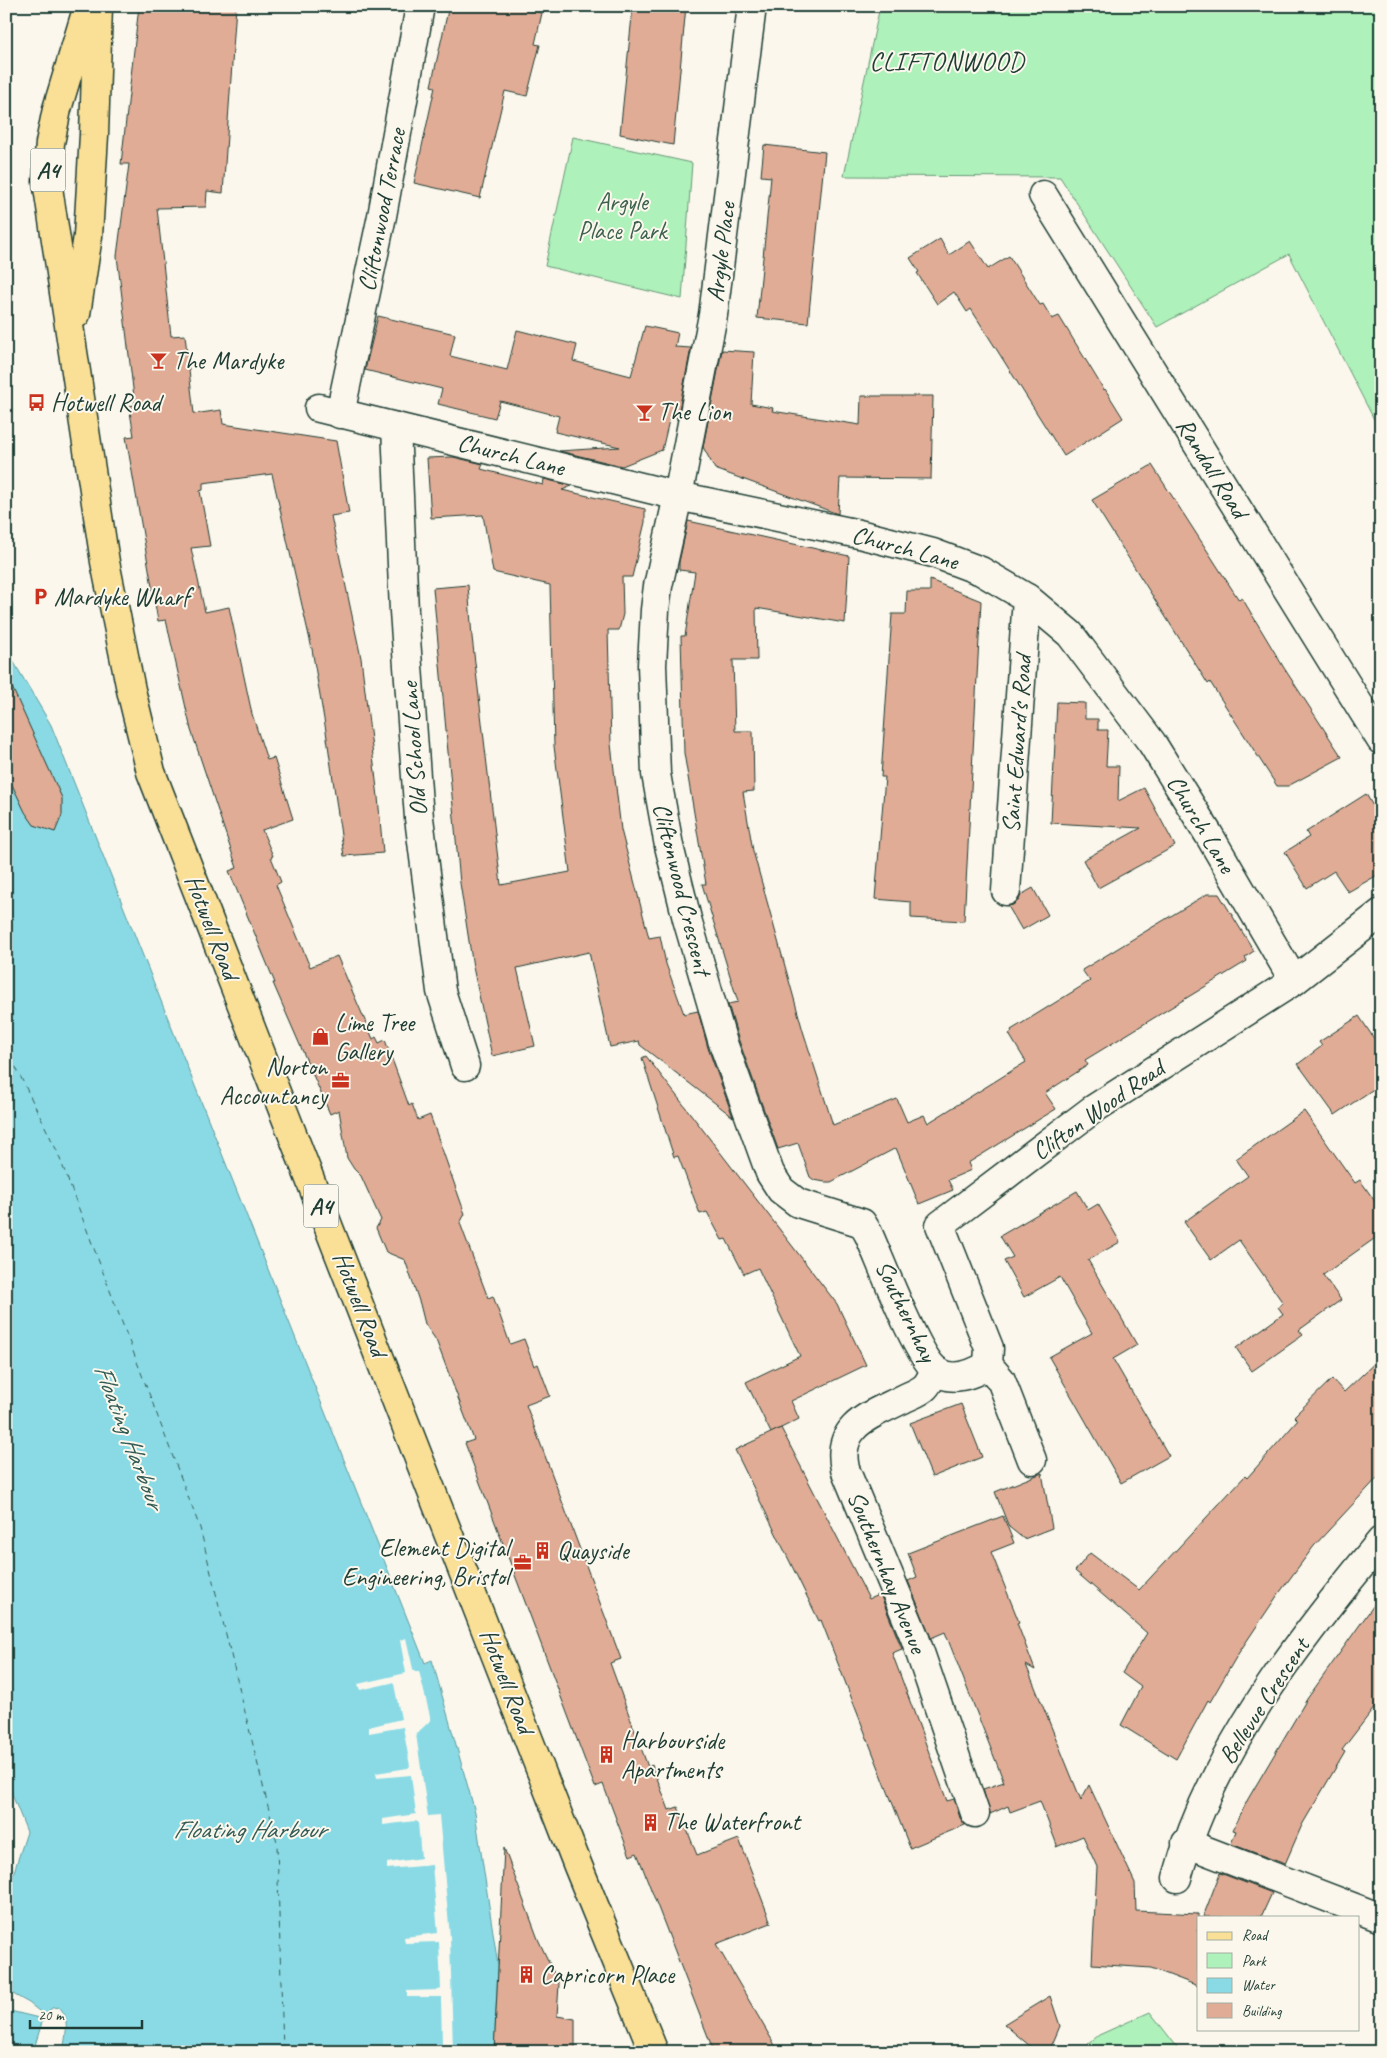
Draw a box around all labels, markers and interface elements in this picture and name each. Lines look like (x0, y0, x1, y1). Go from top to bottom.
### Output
district label: CLIFTONWOOD (869, 45, 1026, 78)
street label: Cliftonwood Terrace (351, 124, 414, 294)
road number: A4 (30, 148, 66, 192)
park label: Argyle Place Park (578, 186, 668, 247)
street label: Argyle Place (699, 198, 743, 304)
place label: The Mardyke (173, 345, 285, 377)
bar icon: The Mardyke (149, 351, 169, 371)
place label: Hotwell Road (51, 387, 165, 419)
bus stop icon: Hotwell Road (27, 393, 47, 413)
place label: The Lion (658, 396, 732, 428)
bar icon: The Lion (634, 402, 654, 422)
street label: Randall Road (1169, 412, 1258, 528)
street label: Church Lane (454, 426, 569, 484)
street label: Church Lane (848, 518, 963, 578)
place label: Mardyke Wharf (54, 581, 194, 613)
parking icon: Mardyke Wharf (30, 587, 50, 607)
street label: Saint Edward's Road (995, 650, 1039, 834)
street label: Old School Lane (393, 679, 435, 817)
street label: Church Lane (1159, 769, 1244, 880)
street label: Cliftonwood Crescent (645, 800, 720, 982)
street label: Hotwell Road (177, 870, 248, 988)
place label: Lime Tree Gallery (335, 1007, 416, 1068)
shop icon: Lime Tree Gallery (311, 1027, 331, 1047)
street label: Clifton Wood Road (1026, 1050, 1174, 1167)
place label: Norton Accountancy (220, 1051, 329, 1112)
office icon: Norton Accountancy (331, 1071, 351, 1091)
road number: A4 (304, 1184, 338, 1228)
street label: Hotwell Road (325, 1247, 396, 1365)
street label: Southernhay (868, 1255, 945, 1369)
water label: Floating Harbour (86, 1359, 173, 1517)
street label: Southernhay Avenue (840, 1486, 935, 1660)
place label: Element Digital Engineering, Bristol (342, 1532, 514, 1593)
place label: Quayside (557, 1535, 630, 1567)
building icon: Quayside (533, 1541, 553, 1561)
office icon: Element Digital Engineering, Bristol (513, 1552, 533, 1572)
street label: Hotwell Road (472, 1624, 543, 1742)
street label: Bellevue Crescent (1211, 1630, 1318, 1770)
place label: Harbourside Apartments (621, 1725, 726, 1786)
building icon: Harbourside Apartments (597, 1745, 617, 1765)
place label: The Waterfront (664, 1806, 803, 1838)
building icon: The Waterfront (640, 1812, 660, 1832)
water label: Floating Harbour (173, 1813, 330, 1846)
legend (1197, 1916, 1360, 2030)
text: Road (1242, 1926, 1269, 1945)
text: Park (1242, 1952, 1267, 1971)
place label: Capricorn Place (540, 1959, 676, 1991)
building icon: Capricorn Place (516, 1965, 536, 1985)
text: Water (1242, 1976, 1276, 1995)
scale bar (30, 1998, 142, 2030)
text: Building (1242, 2002, 1282, 2021)
text: 20 m (38, 2006, 65, 2025)

